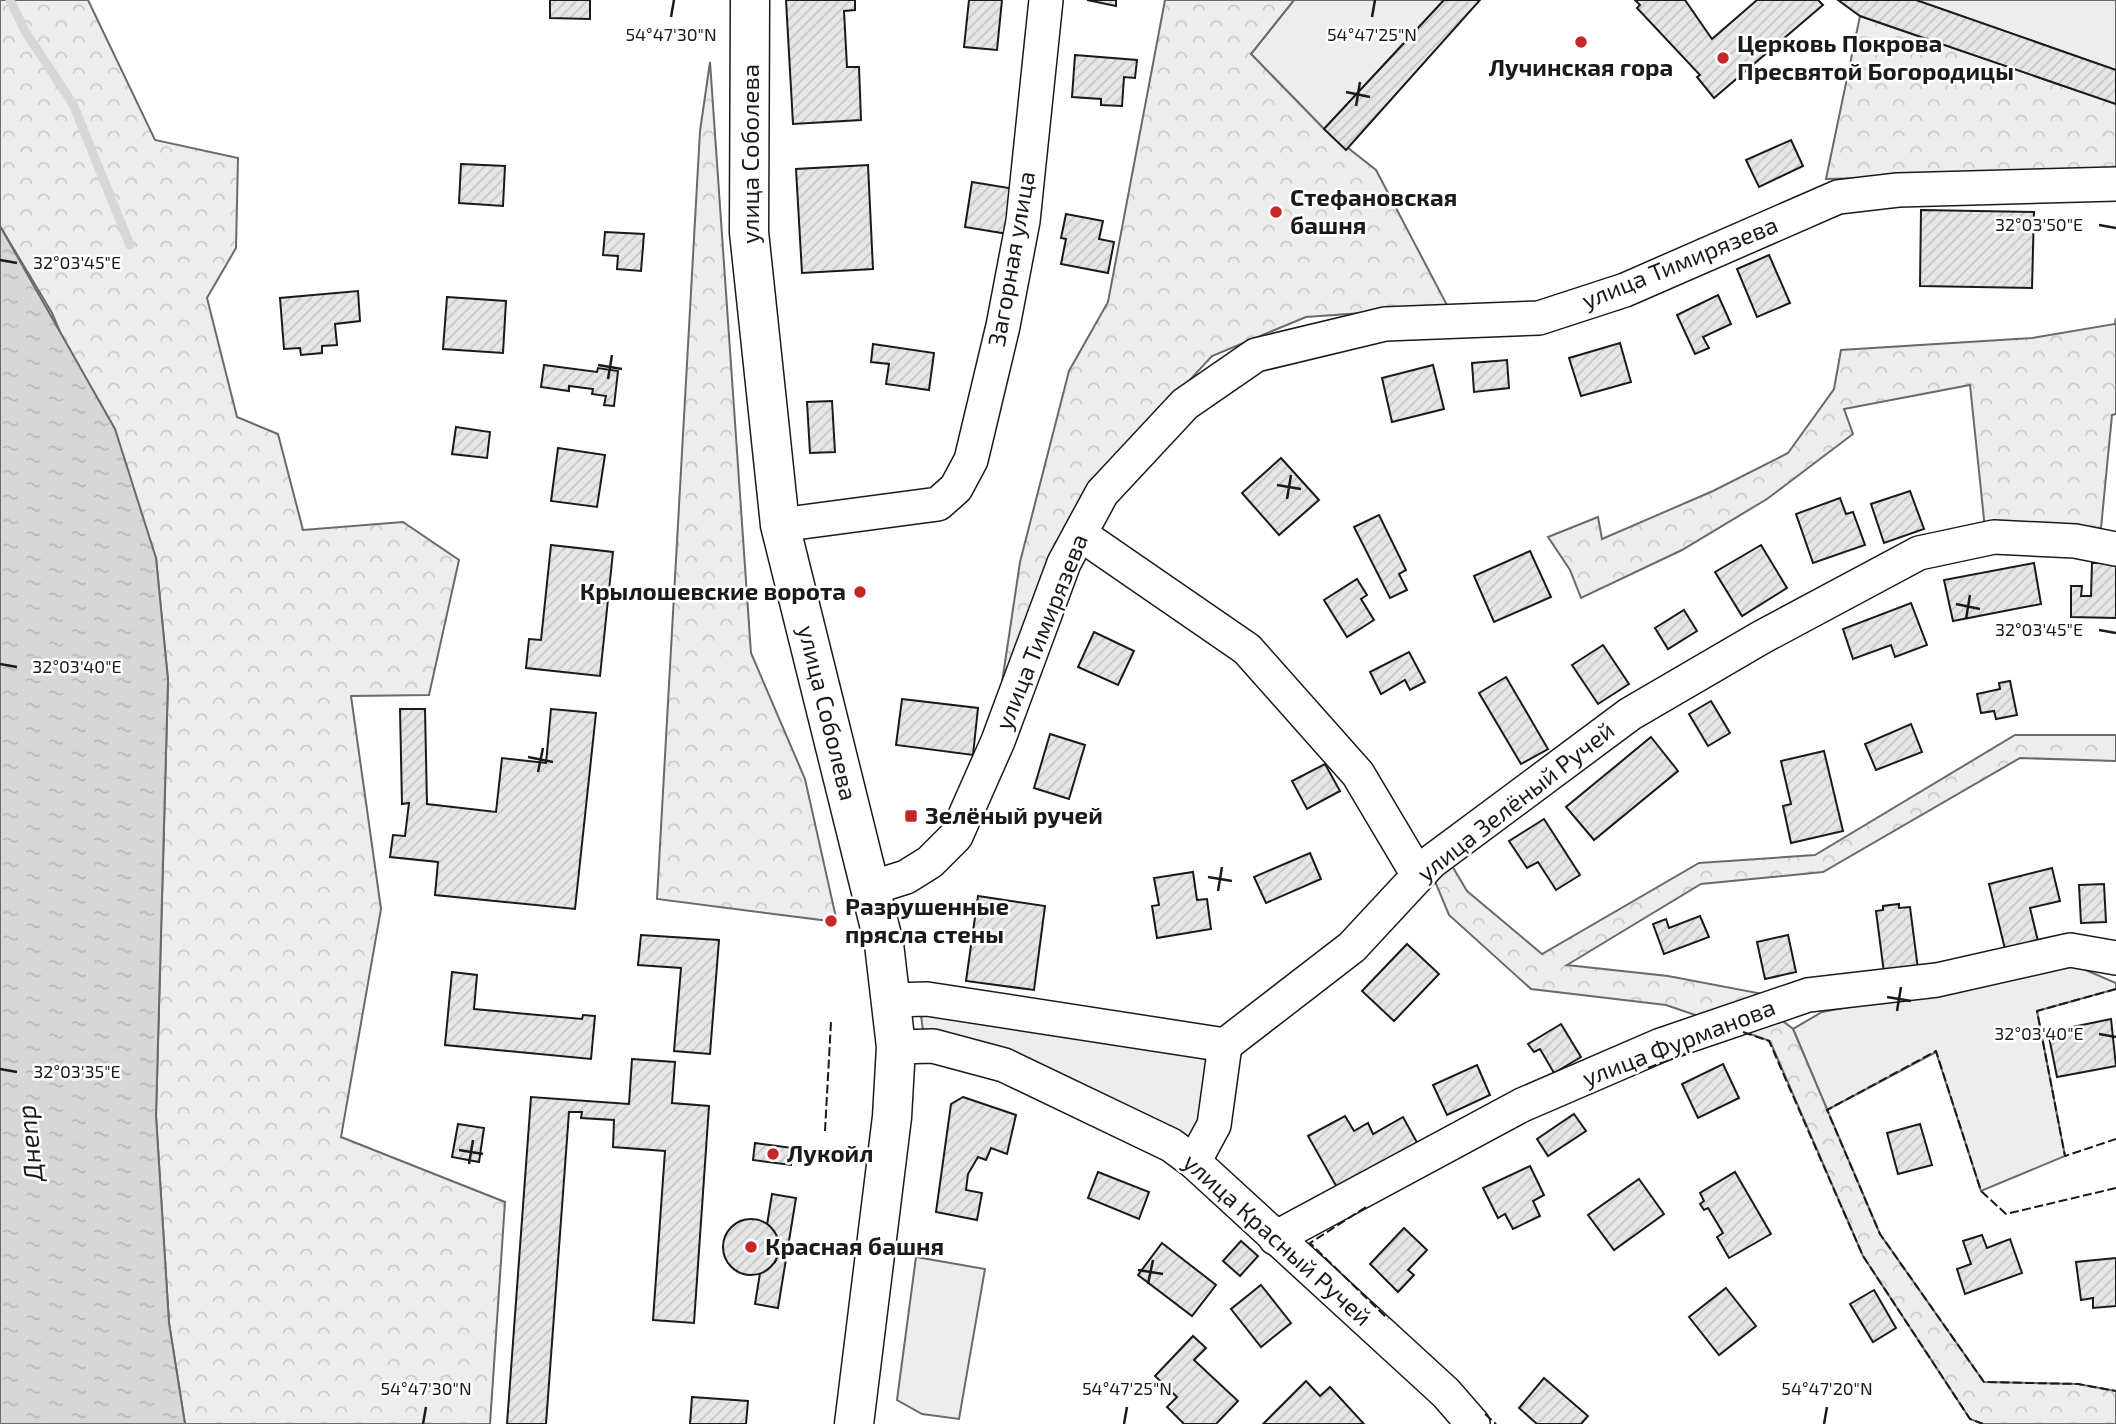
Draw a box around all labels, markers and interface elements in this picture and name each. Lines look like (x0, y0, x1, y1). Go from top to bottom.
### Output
text: 54°47'30"N (625, 23, 717, 45)
text: 54°47'25"N (1327, 23, 1417, 45)
place label: Церковь Покрова Пресвятой Богородицы (1737, 28, 2014, 85)
marker: Лучинская гора (1573, 34, 1589, 50)
marker: Церковь Покрова Пресвятой Богородицы (1715, 50, 1731, 66)
place label: Лучинская гора (1489, 52, 1673, 81)
street label: улица Соболева (735, 64, 765, 244)
street label: Загорная улица (981, 169, 1041, 349)
place label: Стефановская башня (1290, 182, 1457, 239)
marker: Стефановская башня (1268, 204, 1284, 220)
street label: улица Тимирязева (1577, 209, 1782, 315)
text: 32°03'50"E (1995, 213, 2083, 235)
text: 32°03'45"E (33, 251, 121, 273)
street label: улица Тимирязева (988, 529, 1094, 734)
place label: Крылошевские ворота (580, 576, 846, 605)
marker: Крылошевские ворота (852, 584, 868, 600)
text: 32°03'45"E (1995, 618, 2083, 640)
street label: улица Соболева (792, 622, 864, 804)
text: 32°03'40"E (32, 655, 122, 677)
street label: улица Зелёный Ручей (1411, 715, 1620, 888)
place label: Зелёный ручей (925, 800, 1103, 829)
marker: Зелёный ручей (903, 808, 919, 824)
place label: Разрушенные прясла стены (845, 891, 1009, 948)
marker: Разрушенные прясла стены (823, 913, 839, 929)
street label: улица Фурманова (1578, 991, 1779, 1093)
text: 32°03'40"E (1994, 1022, 2084, 1044)
text: 32°03'35"E (33, 1060, 121, 1082)
water label: Днепр (9, 1103, 48, 1185)
place label: Лукойл (787, 1138, 873, 1167)
marker: Лукойл (765, 1146, 781, 1162)
street label: улица Красный Ручей (1177, 1147, 1378, 1332)
place label: Красная башня (765, 1231, 944, 1260)
marker: Красная башня (743, 1239, 759, 1255)
text: 54°47'30"N (380, 1377, 472, 1399)
text: 54°47'25"N (1082, 1377, 1172, 1399)
text: 54°47'20"N (1781, 1377, 1873, 1399)

